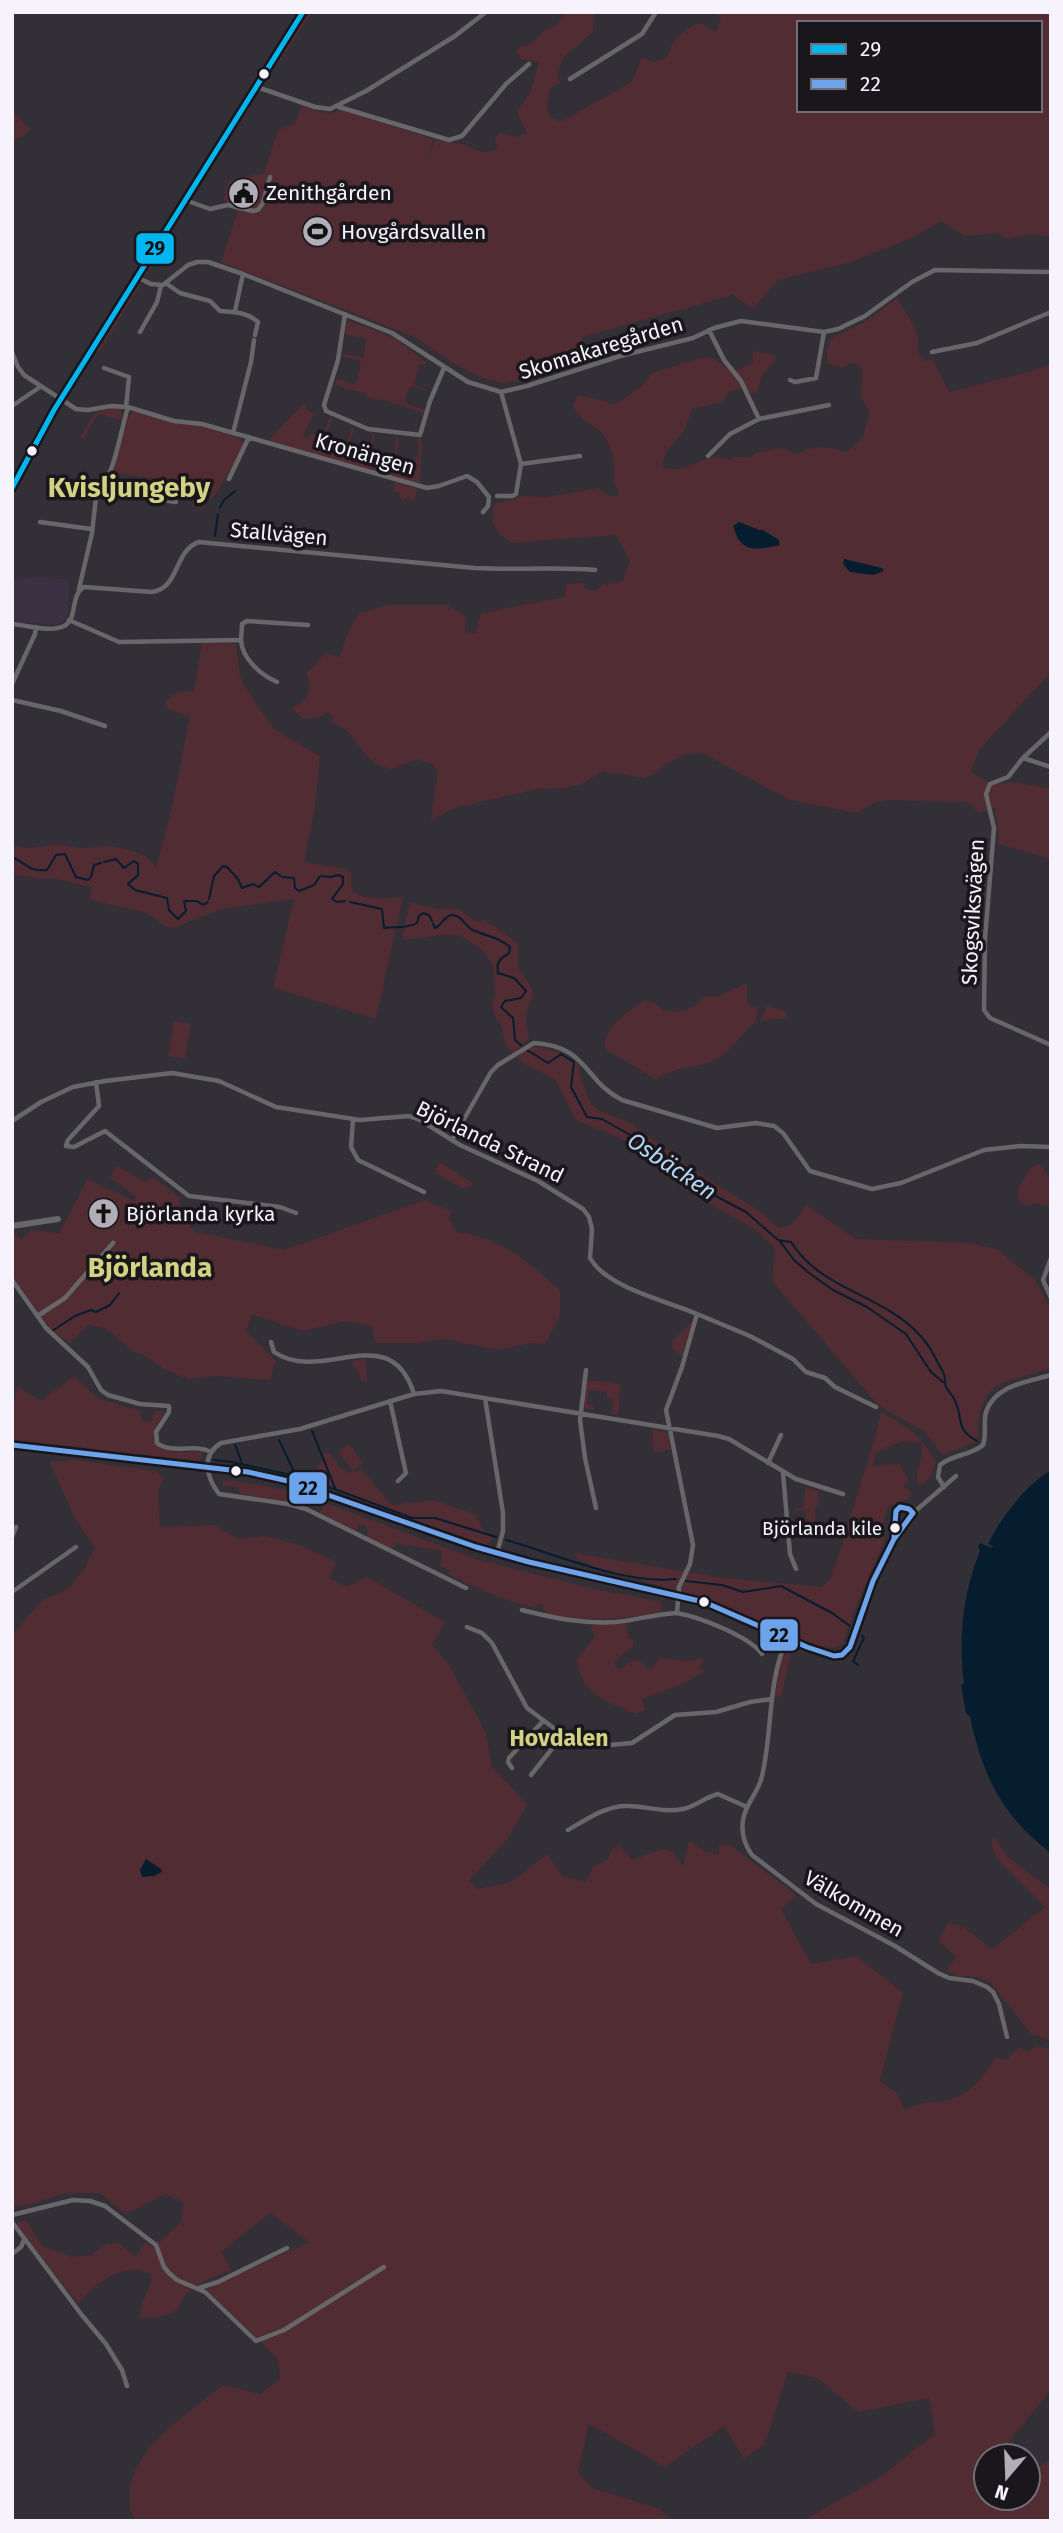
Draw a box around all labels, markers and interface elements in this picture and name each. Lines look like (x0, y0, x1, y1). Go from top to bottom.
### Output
legend (797, 21, 1042, 112)
text: 29 (860, 36, 881, 62)
unlabelled marker (257, 67, 271, 81)
text: 22 (860, 71, 881, 97)
public building icon: Zenithgården (226, 176, 260, 210)
place label: Zenithgården (266, 180, 392, 206)
sports icon: Hovgårdsvallen (301, 215, 335, 249)
place label: Hovgårdsvallen (341, 219, 486, 245)
line badge: 29 (135, 232, 175, 265)
text: 29 (145, 237, 165, 260)
street label: Skomakaregården (516, 311, 686, 385)
street label: Kronängen (312, 427, 418, 481)
unlabelled marker (25, 444, 39, 458)
district label: Kvisljungeby (48, 471, 211, 504)
street label: Stallvägen (229, 517, 329, 551)
street label: Skogsviksvägen (956, 838, 990, 986)
street label: Björlanda Strand (412, 1095, 568, 1189)
water label: Osbäcken (622, 1126, 722, 1206)
church icon: Björlanda kyrka (86, 1197, 120, 1231)
place label: Björlanda kyrka (126, 1201, 275, 1227)
district label: Björlanda (88, 1251, 212, 1284)
unlabelled marker (229, 1464, 243, 1478)
line badge: 22 (288, 1471, 328, 1505)
text: 22 (298, 1477, 318, 1500)
place label: Björlanda kile (762, 1517, 882, 1540)
marker: Björlanda kile (888, 1521, 902, 1535)
unlabelled marker (697, 1595, 711, 1609)
line badge: 22 (759, 1618, 799, 1652)
text: 22 (769, 1624, 789, 1647)
district label: Hovdalen (509, 1724, 609, 1752)
street label: Välkommen (800, 1865, 908, 1943)
north arrow (972, 2442, 1042, 2512)
text: N (992, 2480, 1011, 2506)

